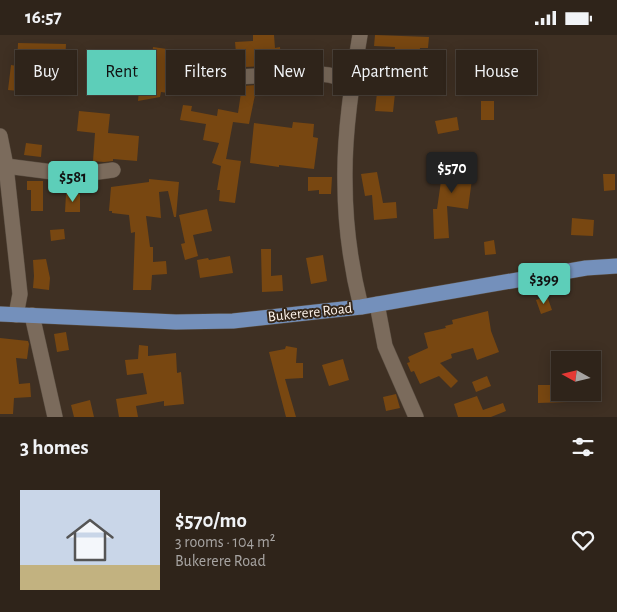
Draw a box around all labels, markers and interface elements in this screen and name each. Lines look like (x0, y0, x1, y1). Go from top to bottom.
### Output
text: 16:57 (25, 8, 62, 27)
chip: Buy (15, 50, 77, 95)
chip: Rent (87, 50, 156, 95)
chip: Filters (166, 50, 245, 95)
chip: New (255, 50, 323, 95)
chip: Apartment (333, 50, 446, 95)
chip: House (456, 50, 537, 95)
pin: $570 (422, 151, 482, 194)
text: $570 (437, 160, 467, 176)
pin: $581 (43, 161, 103, 203)
text: $581 (59, 169, 87, 185)
pin: $399 (514, 263, 574, 305)
text: $399 (529, 271, 559, 287)
street label: Bukerere Road (267, 301, 353, 324)
north arrow (551, 351, 601, 401)
map controls (551, 351, 601, 401)
icon: filters (569, 433, 597, 461)
text: 3 homes (20, 437, 89, 458)
icon: home (60, 510, 120, 570)
text: $570/mo (175, 510, 247, 531)
icon: heart (569, 526, 597, 554)
text: 3 rooms · 104 m² (175, 534, 275, 550)
text: Bukerere Road (175, 553, 266, 569)

